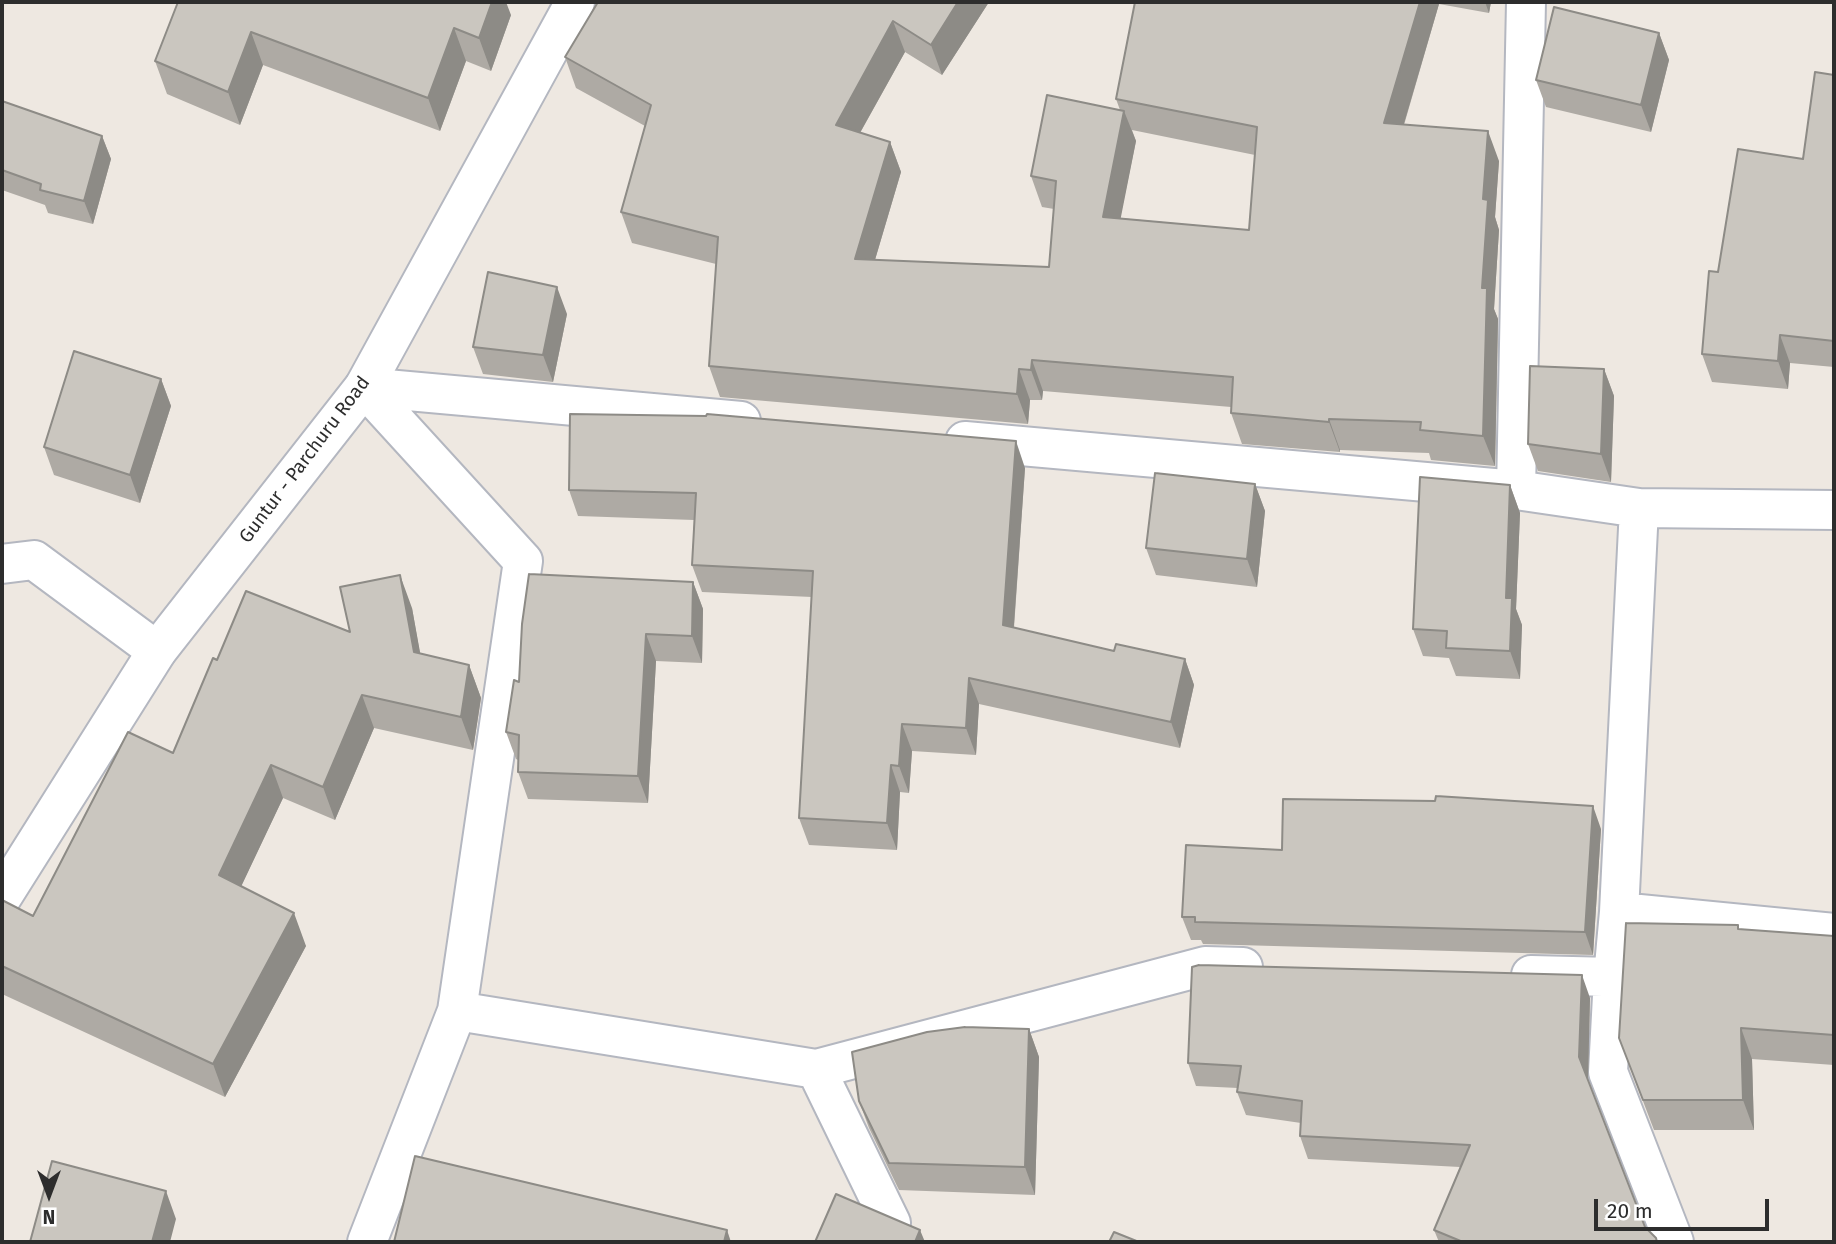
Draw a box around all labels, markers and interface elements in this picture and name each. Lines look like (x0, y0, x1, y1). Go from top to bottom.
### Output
street label: Guntur - Parchuru Road (235, 372, 375, 548)
north arrow (14, 1160, 84, 1230)
scale bar (1598, 1184, 1773, 1228)
text: 20 m (1607, 1198, 1653, 1224)
text: N (43, 1205, 55, 1228)

